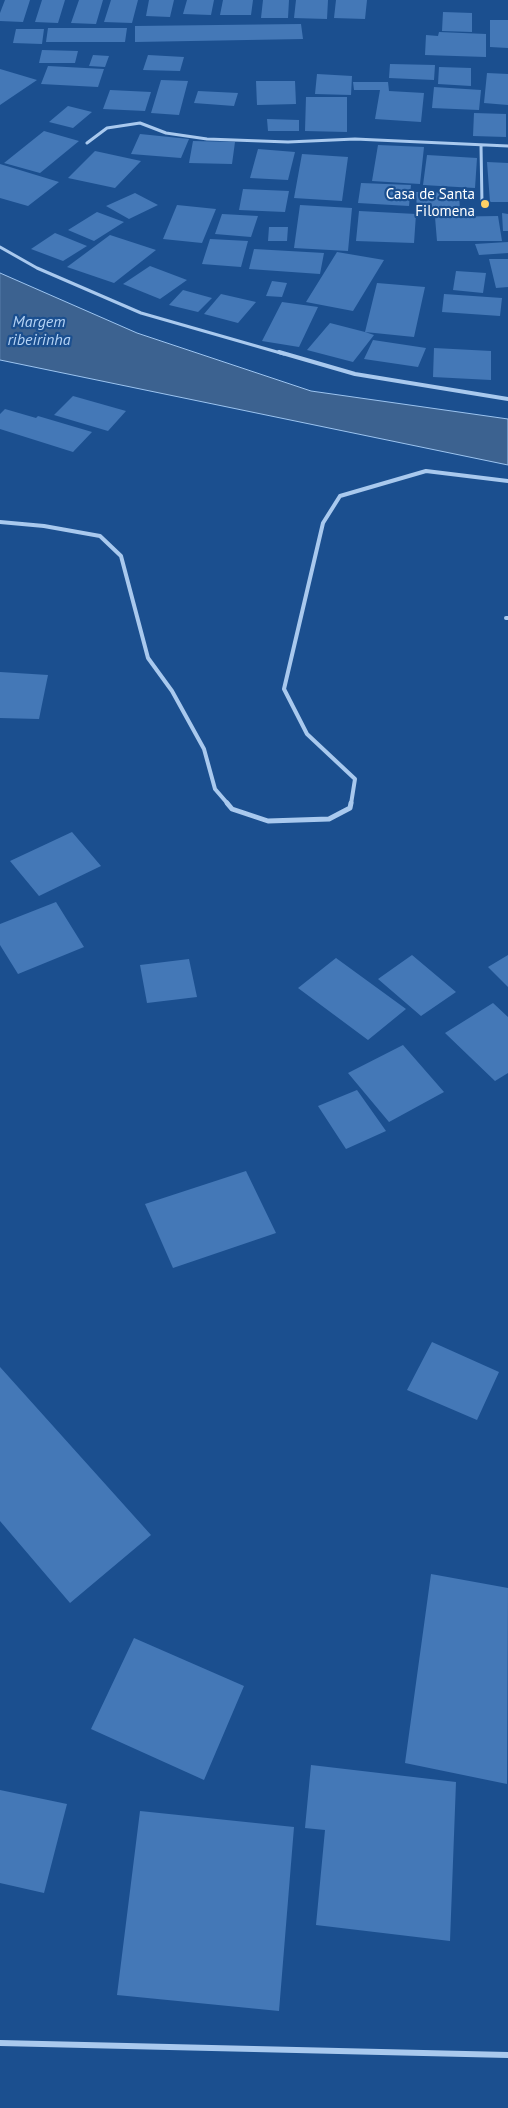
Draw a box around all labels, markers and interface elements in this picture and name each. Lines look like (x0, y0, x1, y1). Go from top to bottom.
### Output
place label: Casa de Santa Filomena (386, 186, 475, 221)
marker: Casa de Santa Filomena (479, 198, 491, 210)
water label: Margem ribeirinha (7, 312, 71, 350)

